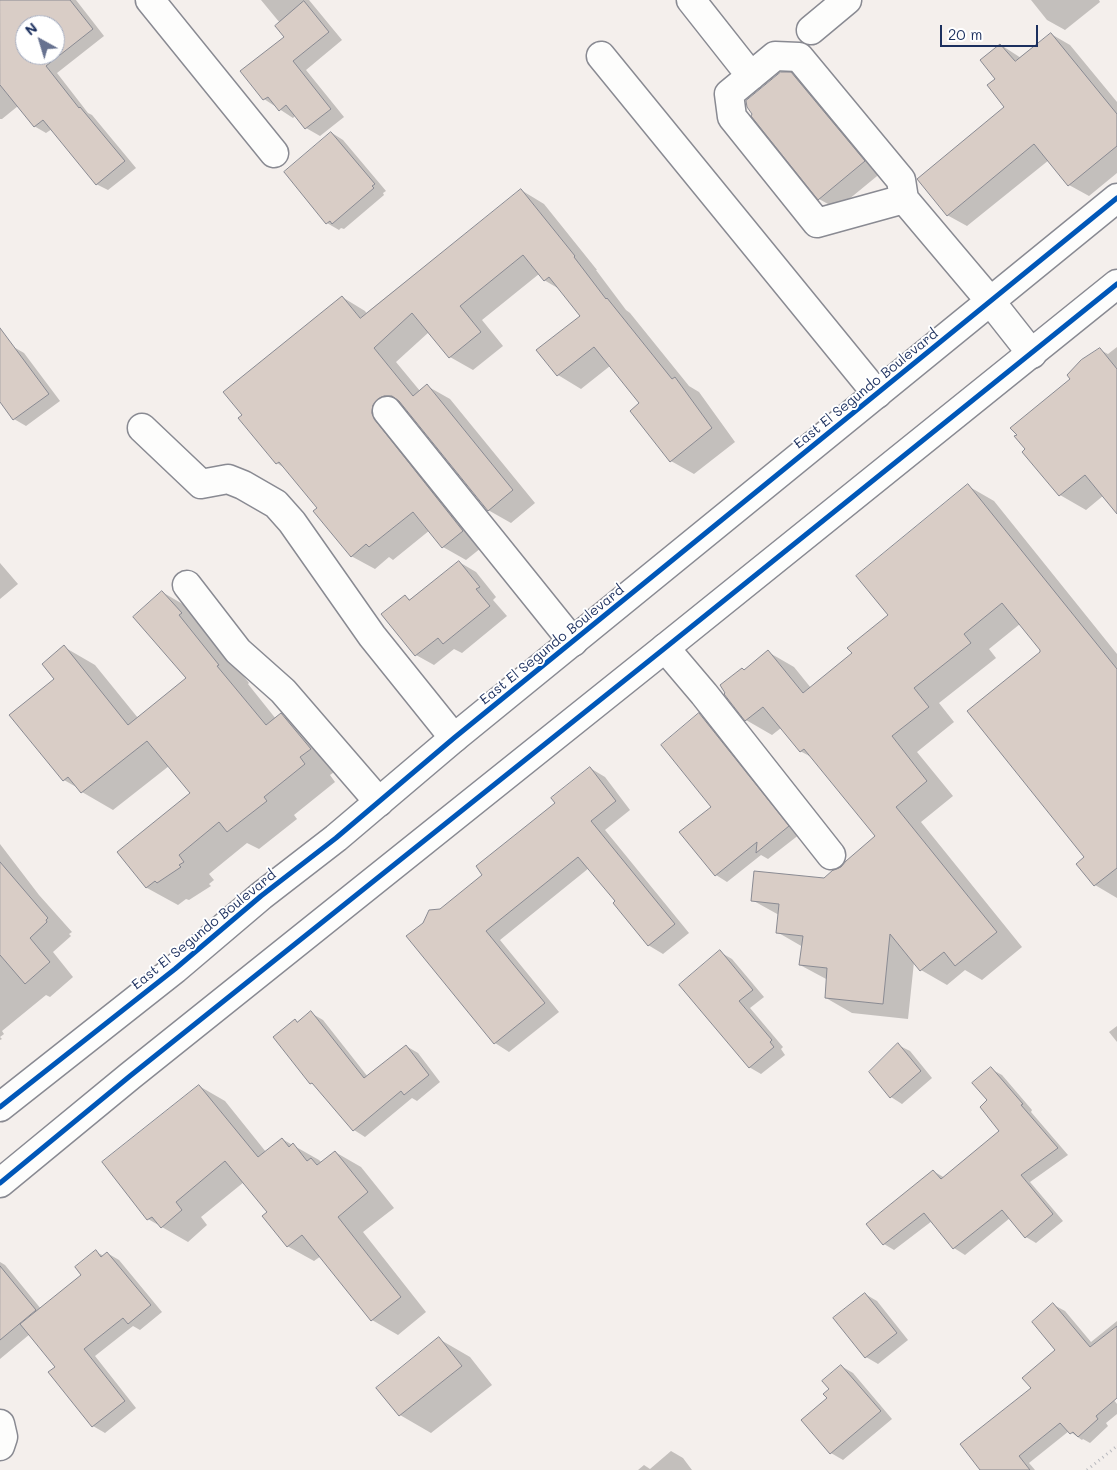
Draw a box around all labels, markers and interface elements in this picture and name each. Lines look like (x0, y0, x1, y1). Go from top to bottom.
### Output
north arrow (15, 15, 65, 65)
scale bar (942, 15, 1040, 47)
text: N (21, 18, 41, 39)
text: 20 m (948, 24, 982, 44)
street label: East El Segundo Boulevard (790, 326, 942, 452)
street label: East El Segundo Boulevard (476, 582, 628, 708)
street label: East El Segundo Boulevard (128, 867, 280, 993)

